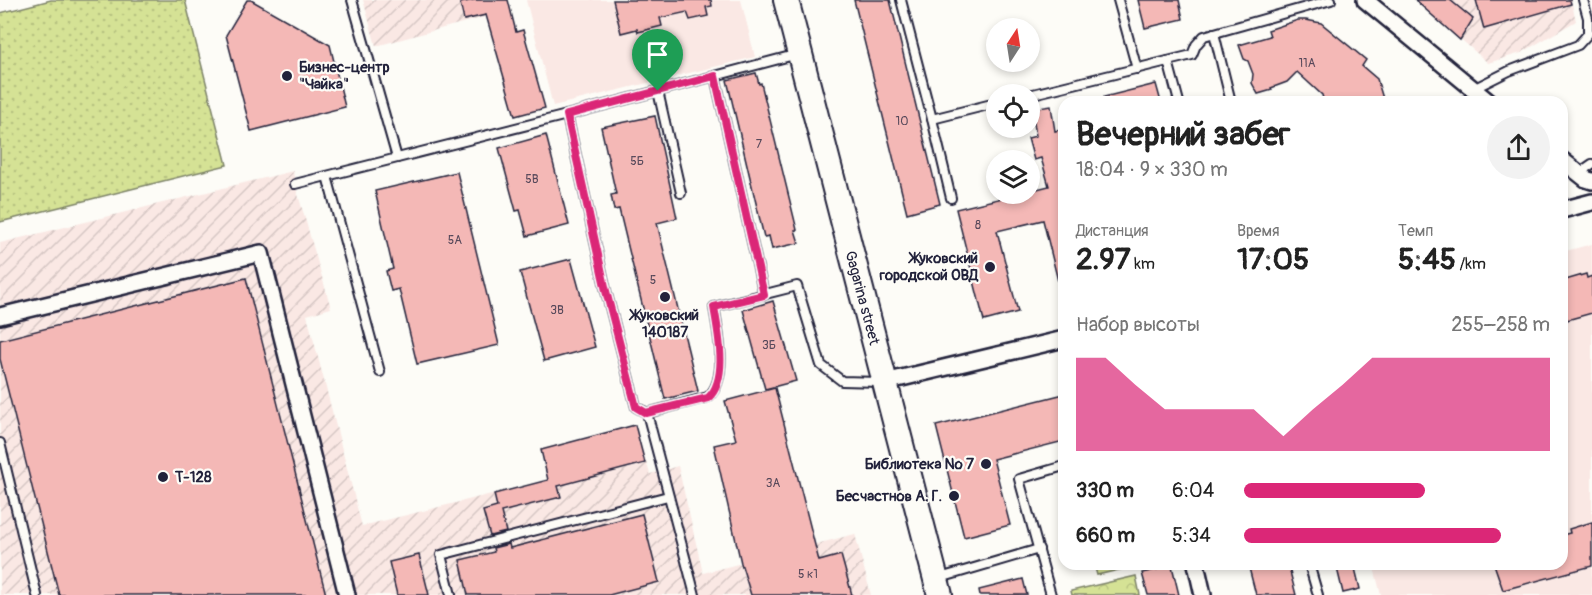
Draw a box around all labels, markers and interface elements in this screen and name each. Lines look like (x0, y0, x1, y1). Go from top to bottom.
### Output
north arrow (986, 18, 1040, 72)
map controls (986, 18, 1040, 204)
pin (632, 29, 683, 91)
icon: arrive (641, 38, 674, 71)
house number: 11А (1298, 56, 1316, 71)
place label: Бизнес-центр "Чайка" (299, 58, 390, 94)
marker: Бизнес-центр "Чайка" (280, 69, 294, 83)
button: locate (986, 84, 1040, 138)
house number: 10 (896, 114, 908, 129)
text: Вечерний забег (1076, 114, 1290, 155)
button: share (1487, 116, 1550, 179)
house number: 7 (756, 137, 763, 152)
button: layers (986, 150, 1040, 204)
house number: 5Б (630, 154, 644, 169)
text: 18:04 · 9 × 330 m (1076, 157, 1228, 182)
house number: 5В (525, 172, 539, 187)
house number: 8 (975, 218, 981, 233)
text: Дистанция (1076, 221, 1149, 241)
text: Время (1237, 221, 1280, 241)
text: Темп (1398, 221, 1433, 241)
house number: 5А (448, 233, 462, 248)
text: 2.97 (1076, 241, 1131, 278)
text: 17:05 (1237, 241, 1309, 278)
text: 5:45 (1398, 241, 1456, 278)
street label: Gagarina street (840, 249, 884, 348)
place label: Жуковский городской ОВД (879, 249, 979, 285)
text: km (1131, 254, 1155, 274)
text: /km (1456, 254, 1486, 274)
marker: Жуковский городской ОВД (983, 260, 997, 274)
house number: 5 (650, 273, 656, 288)
marker: Жуковский 140187 (658, 290, 672, 304)
house number: 3В (550, 303, 564, 318)
place label: Жуковский 140187 (628, 306, 699, 342)
text: Набор высоты (1076, 312, 1200, 337)
text: 255–258 m (1451, 312, 1550, 337)
house number: 3Б (762, 338, 776, 353)
place label: Библиотека № 7 (865, 455, 974, 474)
marker: Библиотека № 7 (979, 457, 993, 471)
place label: Т-128 (174, 468, 212, 487)
marker: Т-128 (156, 470, 170, 484)
house number: 3А (766, 476, 780, 491)
text: 330 m (1076, 478, 1134, 503)
text: 6:04 (1172, 478, 1214, 503)
place label: Бесчастнов А. Г. (836, 487, 942, 506)
marker: Бесчастнов А. Г. (947, 489, 961, 503)
text: 660 m (1076, 523, 1135, 548)
text: 5:34 (1172, 523, 1211, 548)
house number: 5 к1 (798, 567, 818, 582)

